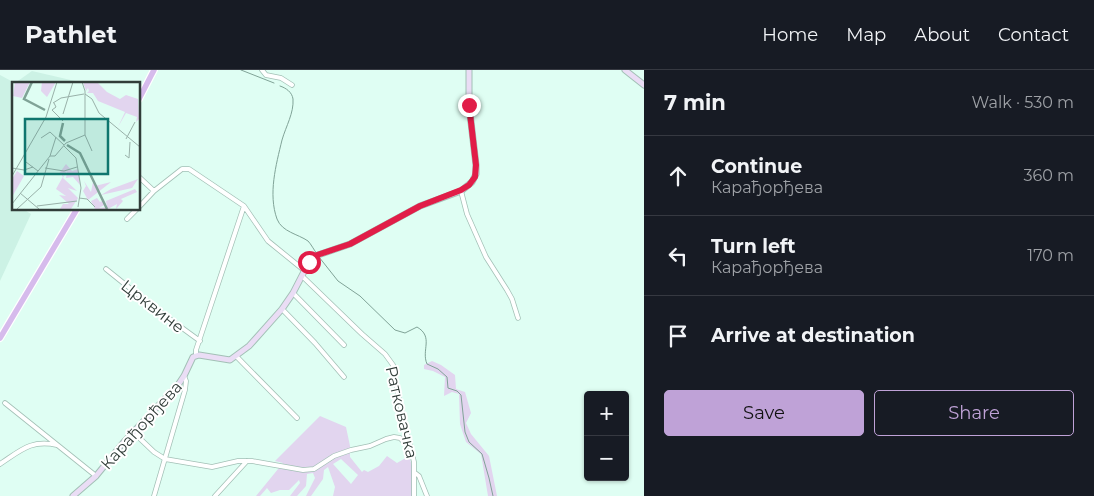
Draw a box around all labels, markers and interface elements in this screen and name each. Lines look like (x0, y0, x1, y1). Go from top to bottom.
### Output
text: Pathlet (25, 20, 117, 49)
text: Home (762, 24, 818, 46)
text: Map (846, 24, 886, 46)
text: About (914, 24, 970, 46)
text: Contact (998, 24, 1069, 46)
inset map (12, 82, 140, 210)
text: 7 min (664, 90, 726, 115)
text: Walk · 530 m (972, 93, 1074, 112)
route end (458, 94, 481, 117)
text: Continue (711, 155, 802, 178)
icon: ahead (664, 162, 692, 190)
text: 360 m (1023, 166, 1074, 185)
text: Карађорђева (711, 178, 823, 197)
text: Turn left (711, 235, 796, 258)
icon: left (664, 242, 692, 270)
text: 170 m (1027, 246, 1074, 265)
route start (298, 251, 321, 274)
text: Карађорђева (711, 258, 823, 277)
street label: Црквине (117, 276, 188, 337)
icon: arrive (664, 322, 692, 350)
text: Arrive at destination (711, 324, 915, 347)
street label: Ратковачка (382, 364, 421, 460)
street label: Карађорђева (97, 377, 186, 473)
button: Save (664, 390, 864, 436)
button: Share (874, 390, 1074, 436)
map controls (584, 391, 629, 481)
button: + (584, 391, 629, 436)
button: − (584, 436, 629, 481)

